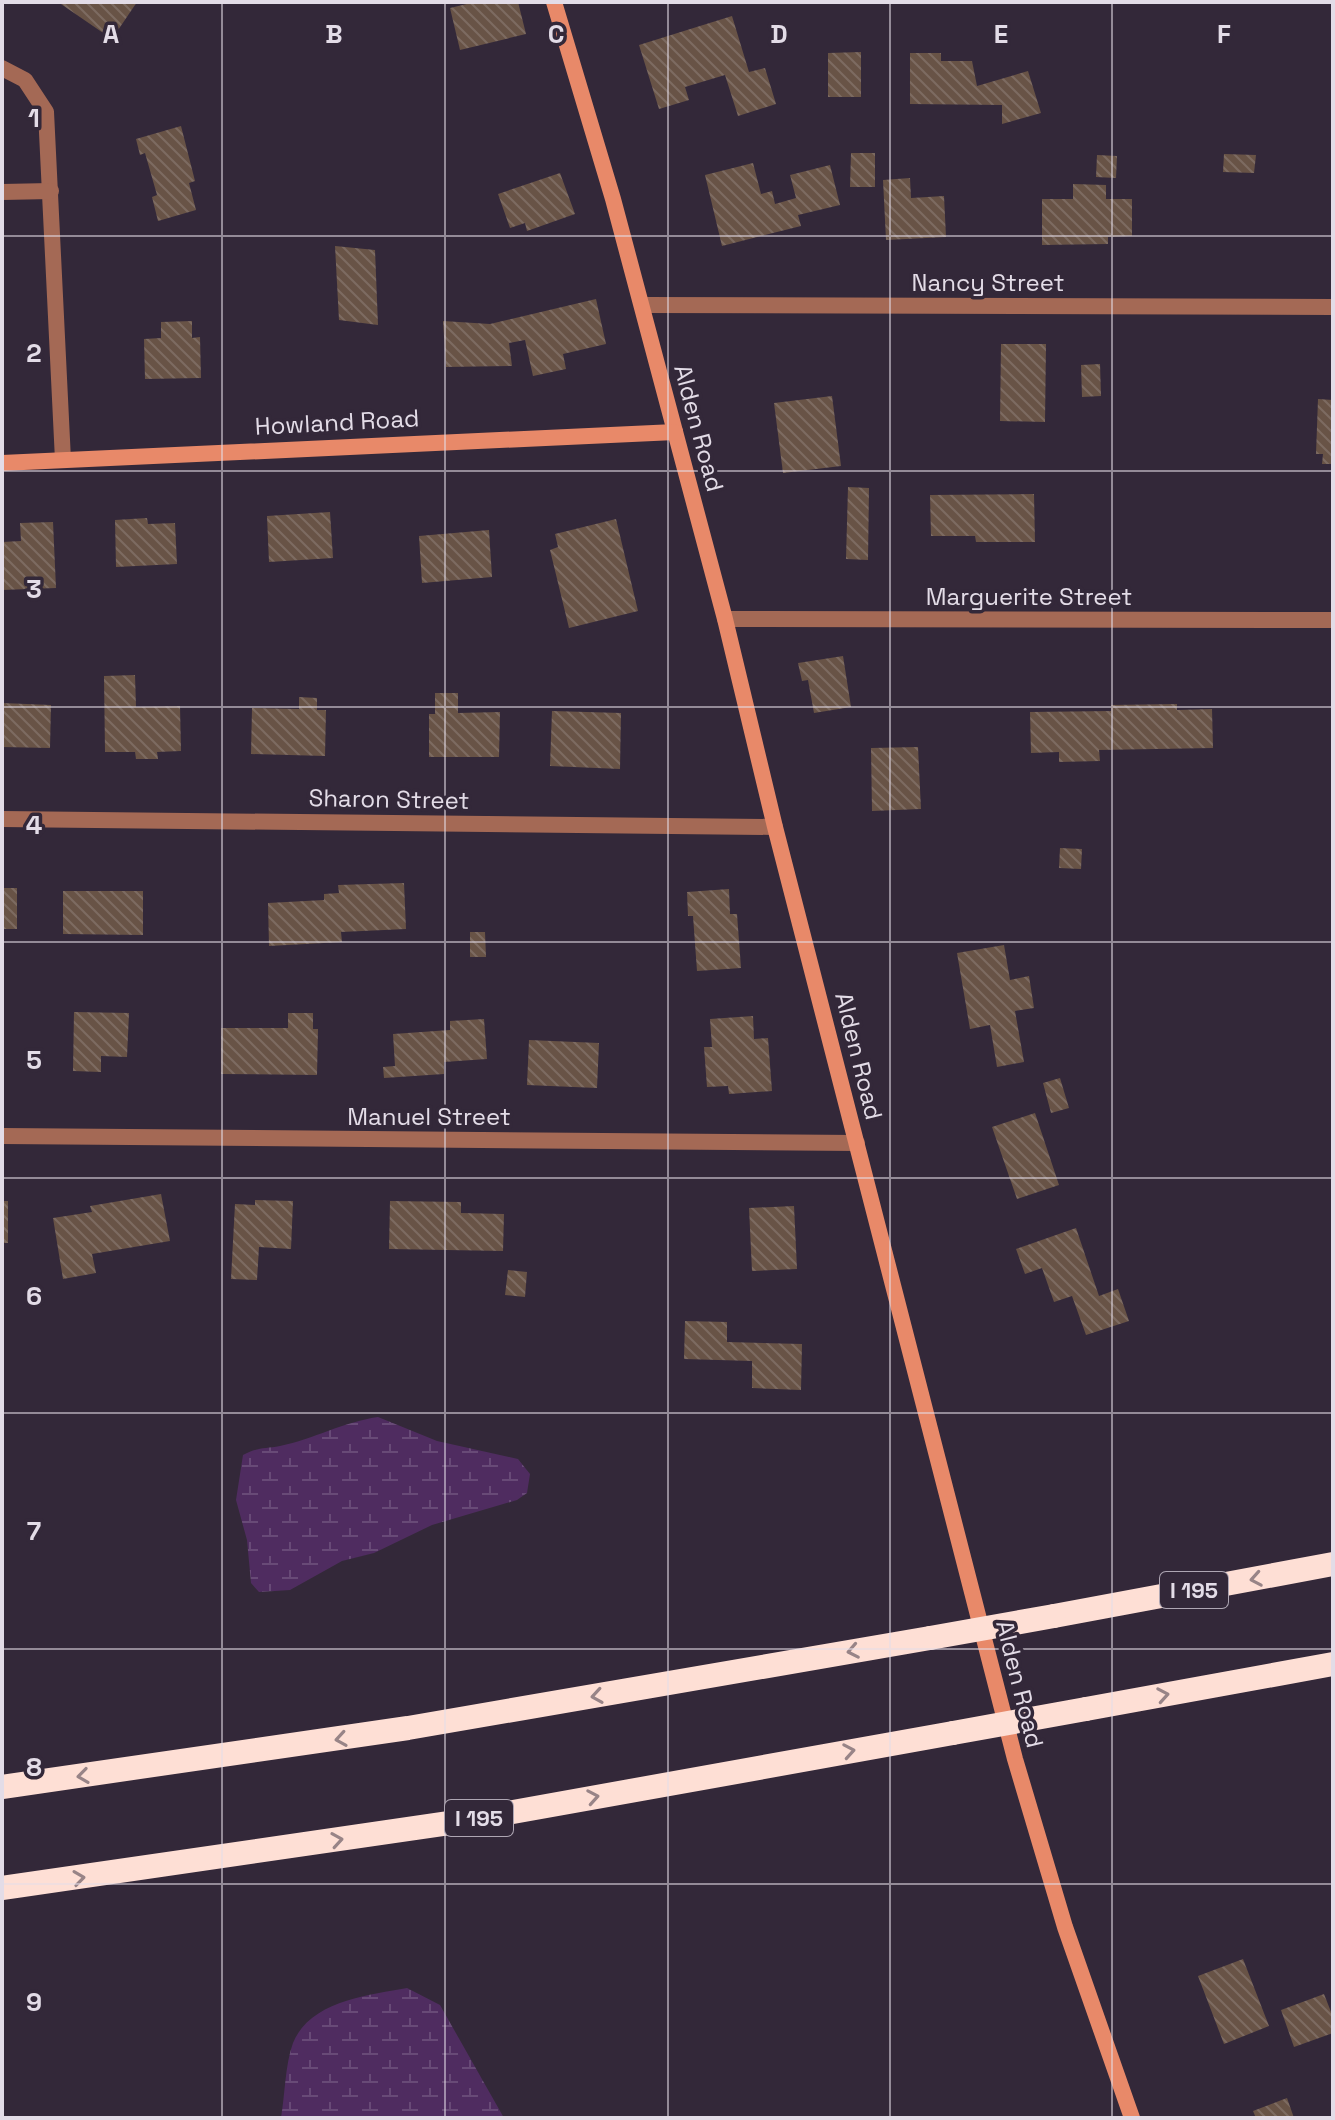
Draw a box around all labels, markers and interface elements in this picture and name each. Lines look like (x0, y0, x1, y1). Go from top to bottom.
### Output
text: A (103, 17, 120, 51)
text: B (325, 17, 343, 51)
text: C (548, 17, 564, 51)
text: D (770, 17, 788, 51)
text: E (994, 17, 1008, 51)
text: F (1217, 17, 1231, 51)
text: 1 (28, 101, 40, 135)
street label: Nancy Street (912, 267, 1065, 298)
text: 2 (26, 336, 42, 370)
street label: Alden Road (667, 361, 731, 495)
street label: Howland Road (254, 402, 420, 442)
text: 3 (26, 572, 42, 606)
street label: Marguerite Street (926, 581, 1132, 612)
street label: Sharon Street (308, 782, 470, 816)
text: 4 (26, 808, 42, 842)
street label: Alden Road (828, 989, 890, 1123)
text: 5 (26, 1043, 42, 1077)
street label: Manuel Street (347, 1101, 511, 1132)
text: 6 (26, 1279, 42, 1313)
text: 7 (27, 1514, 41, 1548)
one-way arrow (1250, 1569, 1263, 1586)
road number: I 195 (1160, 1572, 1228, 1608)
street label: Alden Road (989, 1617, 1051, 1751)
one-way arrow (846, 1641, 860, 1658)
one-way arrow (590, 1687, 604, 1704)
one-way arrow (1156, 1687, 1170, 1704)
one-way arrow (334, 1730, 347, 1747)
one-way arrow (842, 1744, 856, 1761)
text: 8 (26, 1750, 42, 1784)
one-way arrow (76, 1767, 90, 1784)
one-way arrow (586, 1790, 600, 1807)
road number: I 195 (445, 1800, 513, 1836)
one-way arrow (330, 1832, 343, 1849)
one-way arrow (73, 1870, 86, 1887)
text: 9 (26, 1985, 42, 2019)

